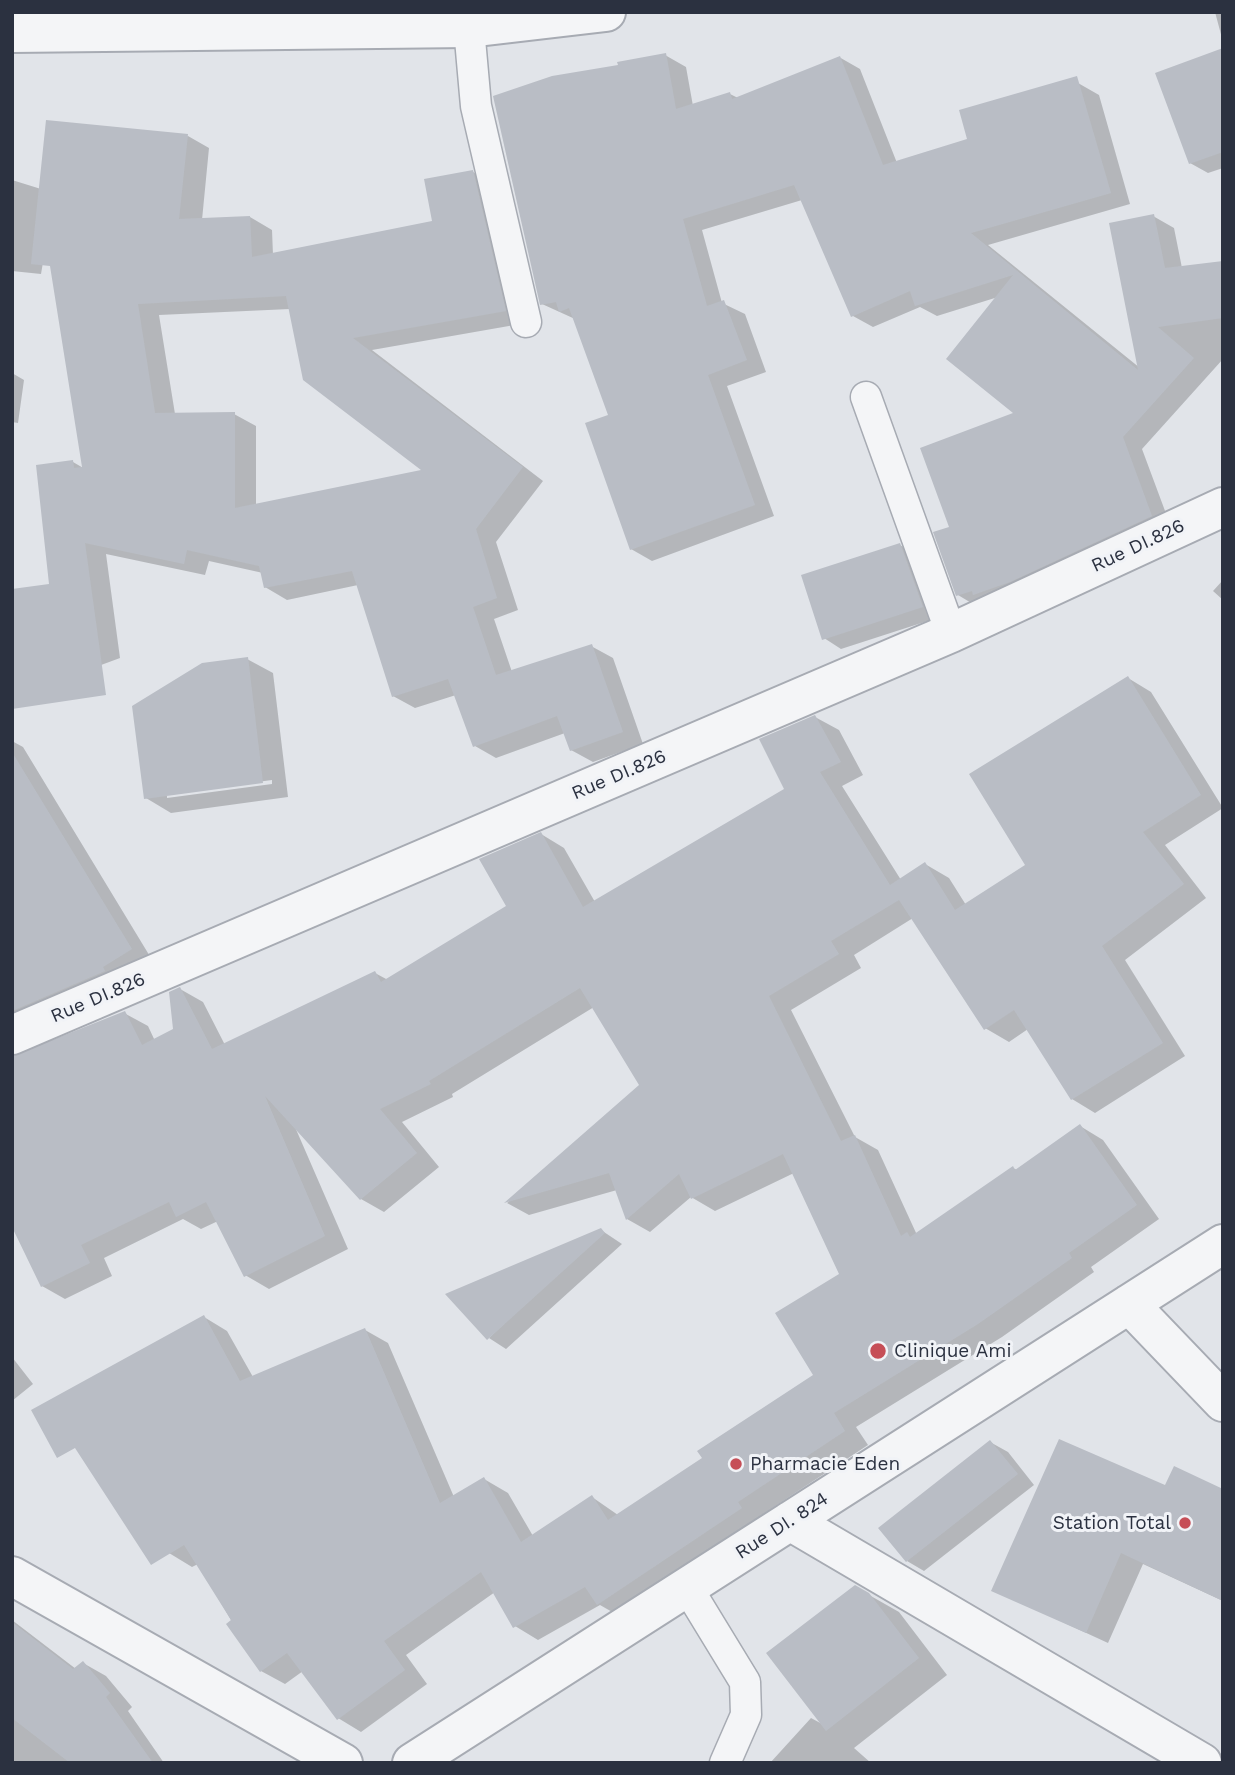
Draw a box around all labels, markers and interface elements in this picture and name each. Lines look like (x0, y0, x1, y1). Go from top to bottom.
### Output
street label: Rue DI.826 (1088, 514, 1188, 578)
street label: Rue DI.826 (568, 745, 670, 805)
street label: Rue DI.826 (47, 968, 149, 1028)
place label: Clinique Ami (894, 1340, 1011, 1362)
marker: Clinique Ami (868, 1341, 888, 1361)
place label: Pharmacie Eden (750, 1453, 900, 1475)
marker: Pharmacie Eden (728, 1456, 744, 1472)
street label: Rue DI. 824 (731, 1488, 833, 1564)
place label: Station Total (1053, 1512, 1171, 1534)
marker: Station Total (1177, 1515, 1193, 1531)

